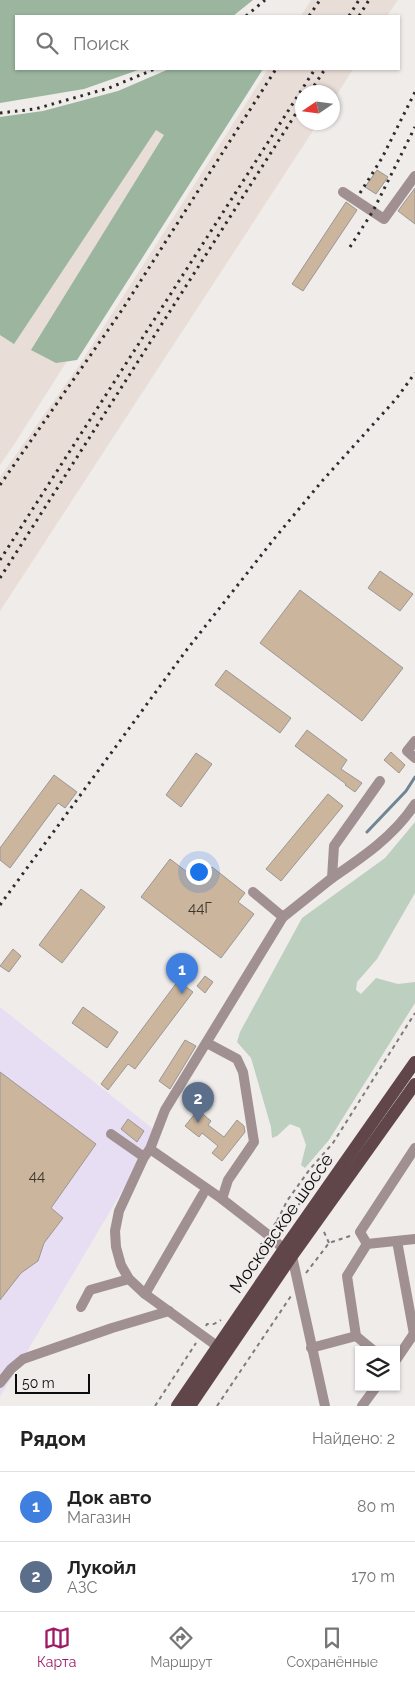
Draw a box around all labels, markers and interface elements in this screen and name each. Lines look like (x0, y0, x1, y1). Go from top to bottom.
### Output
search box (15, 15, 400, 70)
icon: search (33, 29, 61, 57)
text: Поиск (73, 32, 129, 54)
north arrow (295, 85, 340, 130)
your location (186, 859, 212, 885)
house number: 44Г (188, 899, 212, 917)
pin: 1 (166, 953, 198, 994)
pin: 2 (182, 1082, 214, 1123)
street label: Московское шоссе (225, 1149, 337, 1297)
house number: 44 (29, 1167, 45, 1185)
map controls (355, 1346, 400, 1391)
button: layers (355, 1346, 400, 1391)
scale bar (15, 1371, 90, 1394)
text: 50 m (22, 1375, 55, 1391)
text: Рядом (20, 1426, 86, 1451)
text: Найдено: 2 (312, 1429, 395, 1448)
text: Док авто (67, 1486, 152, 1508)
text: 1 (32, 1497, 40, 1516)
text: 80 m (357, 1497, 395, 1516)
text: Магазин (67, 1508, 131, 1527)
text: Лукойл (67, 1556, 136, 1578)
text: 2 (31, 1567, 41, 1586)
text: 170 m (351, 1567, 395, 1586)
text: АЗС (67, 1578, 97, 1597)
tab: Карта (37, 1624, 76, 1670)
tab: Маршрут (150, 1624, 213, 1670)
tab: Сохранённые (286, 1624, 378, 1670)

